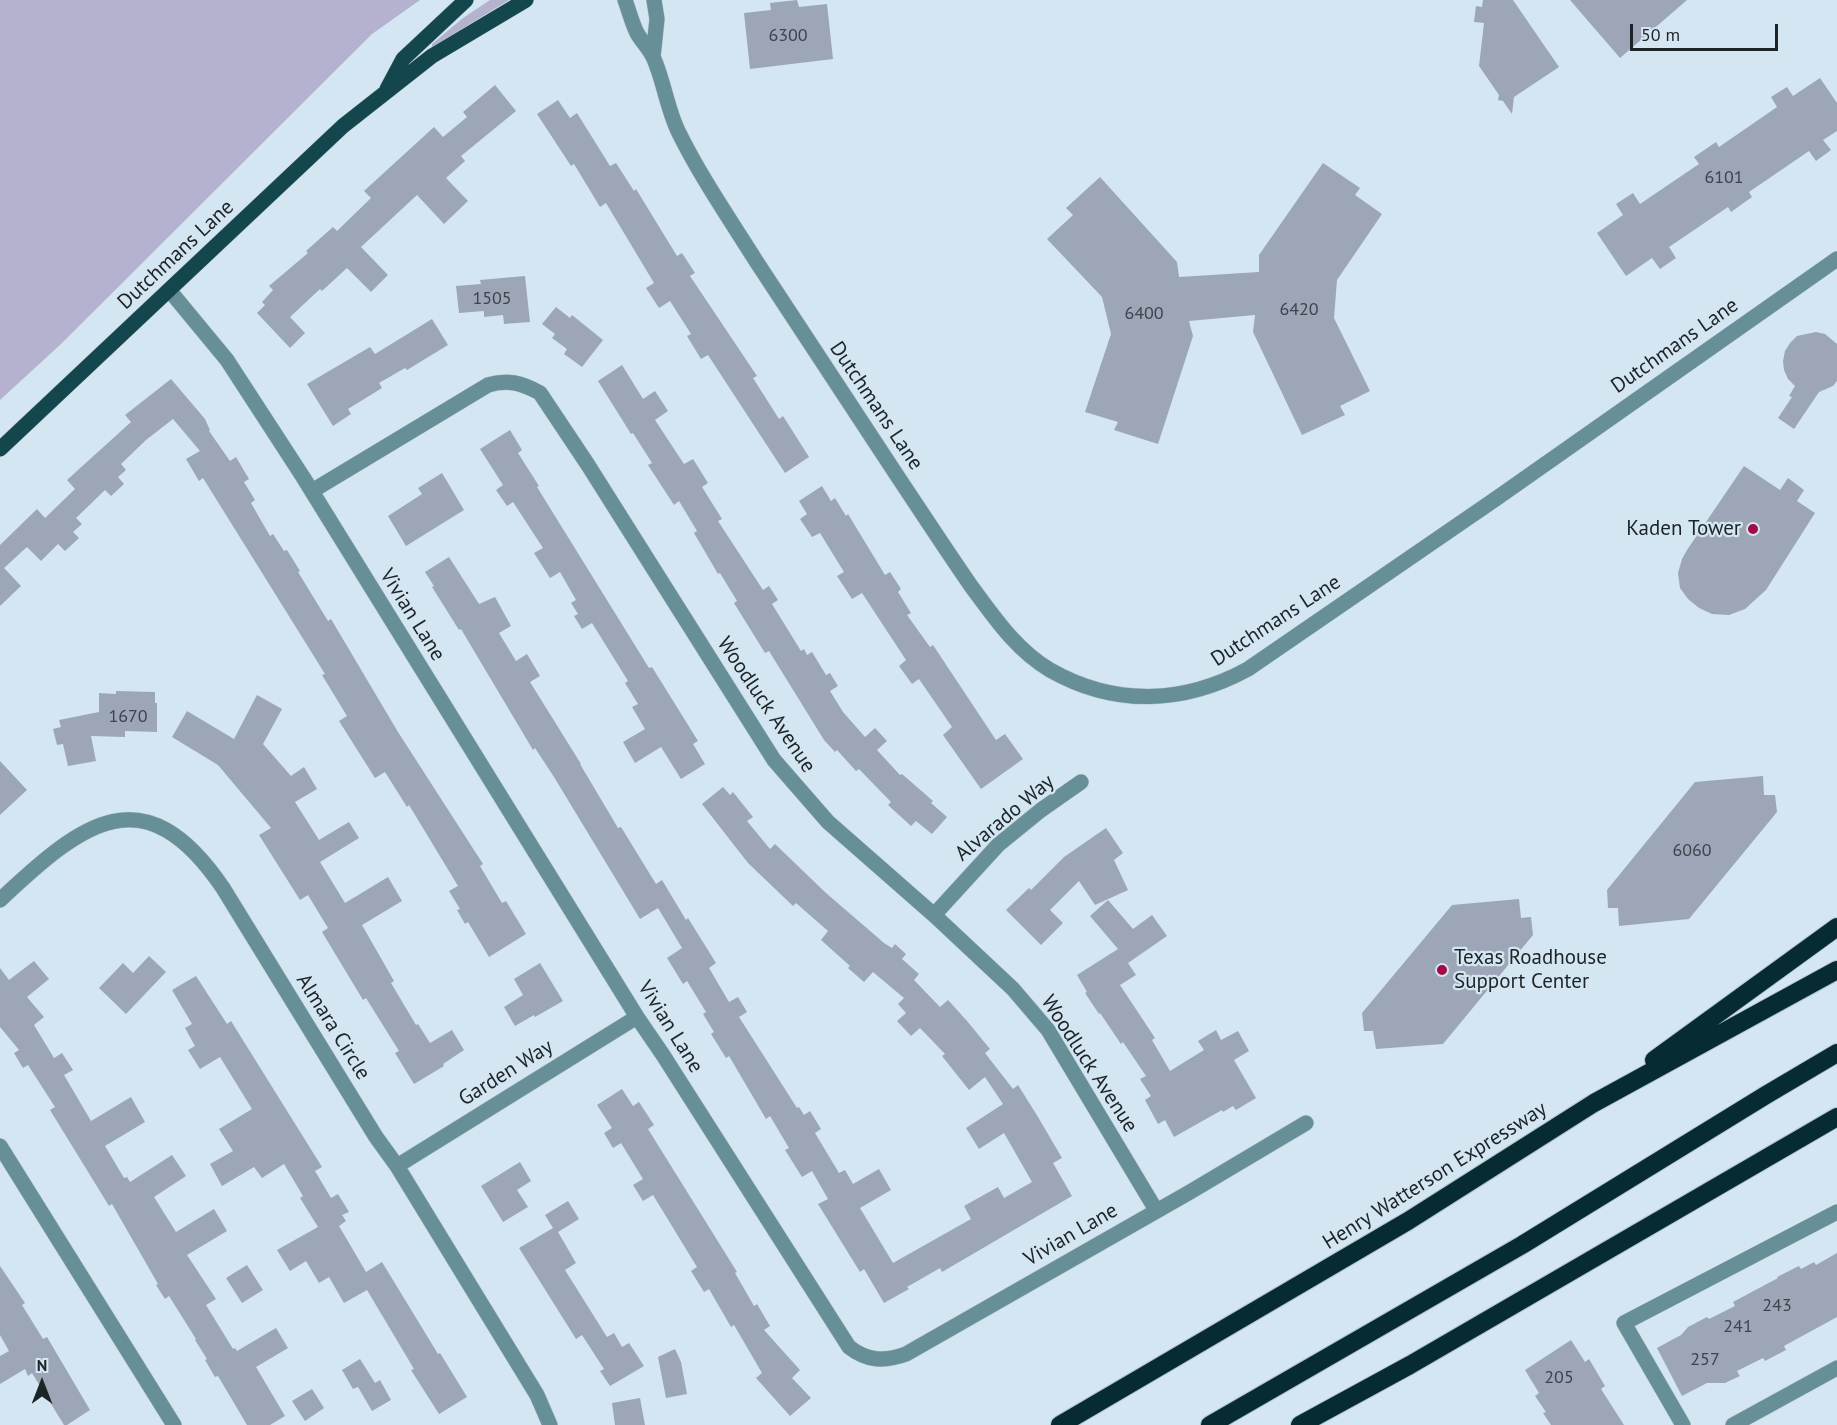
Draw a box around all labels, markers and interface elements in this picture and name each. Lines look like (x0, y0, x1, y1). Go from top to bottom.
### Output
scale bar (1633, 12, 1782, 50)
text: 50 m (1641, 23, 1680, 46)
house number: 6300 (768, 25, 808, 47)
house number: 6101 (1704, 167, 1744, 189)
street label: Dutchmans Lane (113, 195, 239, 315)
house number: 1505 (472, 288, 512, 310)
street label: Dutchmans Lane (1607, 293, 1743, 399)
house number: 6420 (1279, 299, 1319, 321)
house number: 6400 (1124, 303, 1164, 325)
street label: Dutchmans Lane (824, 337, 928, 475)
place label: Kaden Tower (1626, 516, 1741, 542)
marker: Kaden Tower (1746, 522, 1760, 536)
street label: Vivian Lane (374, 564, 450, 666)
street label: Dutchmans Lane (1207, 570, 1345, 672)
street label: Woodluck Avenue (711, 632, 821, 778)
house number: 1670 (108, 706, 148, 728)
street label: Alvarado Way (950, 769, 1060, 867)
house number: 6060 (1672, 840, 1712, 862)
place label: Texas Roadhouse Support Center (1454, 945, 1607, 995)
marker: Texas Roadhouse Support Center (1435, 963, 1449, 977)
street label: Almara Circle (290, 969, 376, 1085)
street label: Vivian Lane (632, 976, 708, 1078)
street label: Woodluck Avenue (1035, 991, 1143, 1137)
street label: Garden Way (454, 1034, 558, 1112)
street label: Henry Watterson Expressway (1318, 1097, 1552, 1255)
street label: Vivian Lane (1020, 1198, 1122, 1272)
house number: 243 (1762, 1295, 1792, 1317)
house number: 241 (1723, 1316, 1753, 1338)
house number: 257 (1690, 1349, 1720, 1371)
north arrow (12, 1353, 72, 1413)
text: N (37, 1355, 47, 1375)
house number: 205 (1544, 1367, 1574, 1389)

